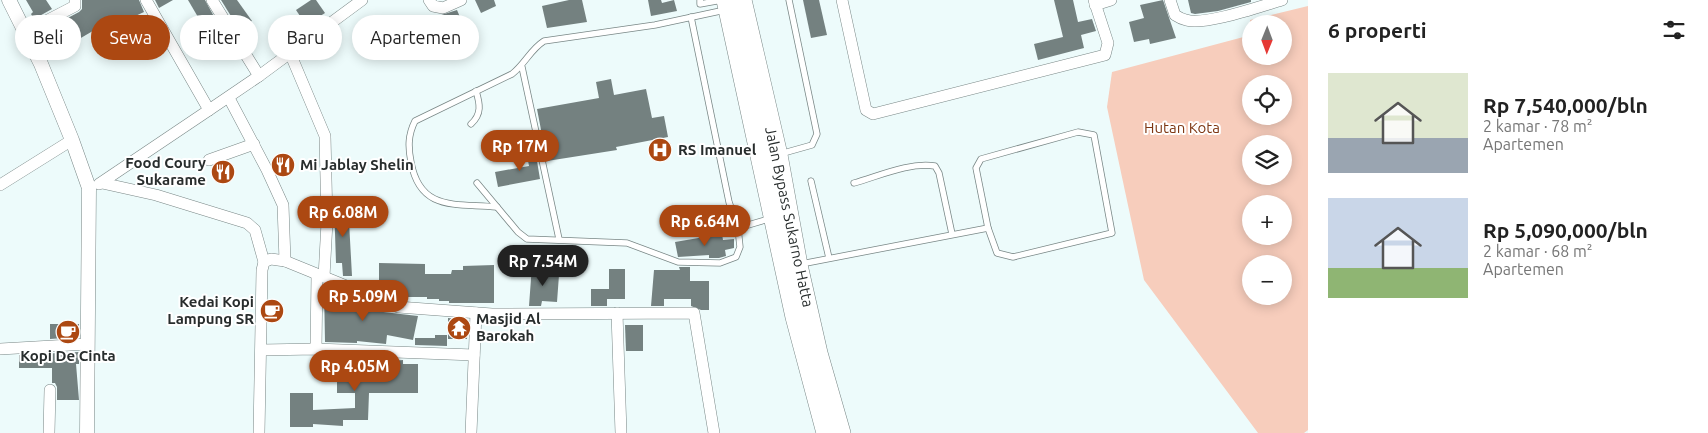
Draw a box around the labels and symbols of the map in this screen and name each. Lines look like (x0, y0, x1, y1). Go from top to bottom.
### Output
north arrow (1242, 15, 1292, 65)
park label: Hutan Kota (1144, 119, 1220, 136)
street label: Jalan Bypass Sukarno Hatta (762, 125, 817, 309)
pin: Rp 17M (479, 130, 561, 172)
hospital icon: RS Imanuel (647, 137, 673, 163)
place label: RS Imanuel (678, 141, 757, 158)
restaurant icon: Mi Jablay Shelin (270, 152, 296, 178)
place label: Food Coury Sukarame (125, 154, 206, 188)
place label: Mi Jablay Shelin (300, 156, 414, 173)
restaurant icon: Food Coury Sukarame (210, 159, 236, 185)
pin: Rp 6.08M (291, 196, 395, 238)
pin: Rp 6.64M (653, 204, 757, 247)
pin: Rp 7.54M (491, 244, 595, 287)
pin: Rp 5.09M (311, 280, 415, 322)
place label: Kedai Kopi Lampung SR (167, 293, 254, 327)
cafe icon: Kedai Kopi Lampung SR (259, 298, 285, 324)
place label: Masjid Al Barokah (476, 310, 541, 344)
temple icon: Masjid Al Barokah (446, 315, 472, 341)
cafe icon: Kopi De Cinta (55, 319, 81, 345)
place label: Kopi De Cinta (20, 347, 116, 364)
pin: Rp 4.05M (303, 350, 407, 392)

